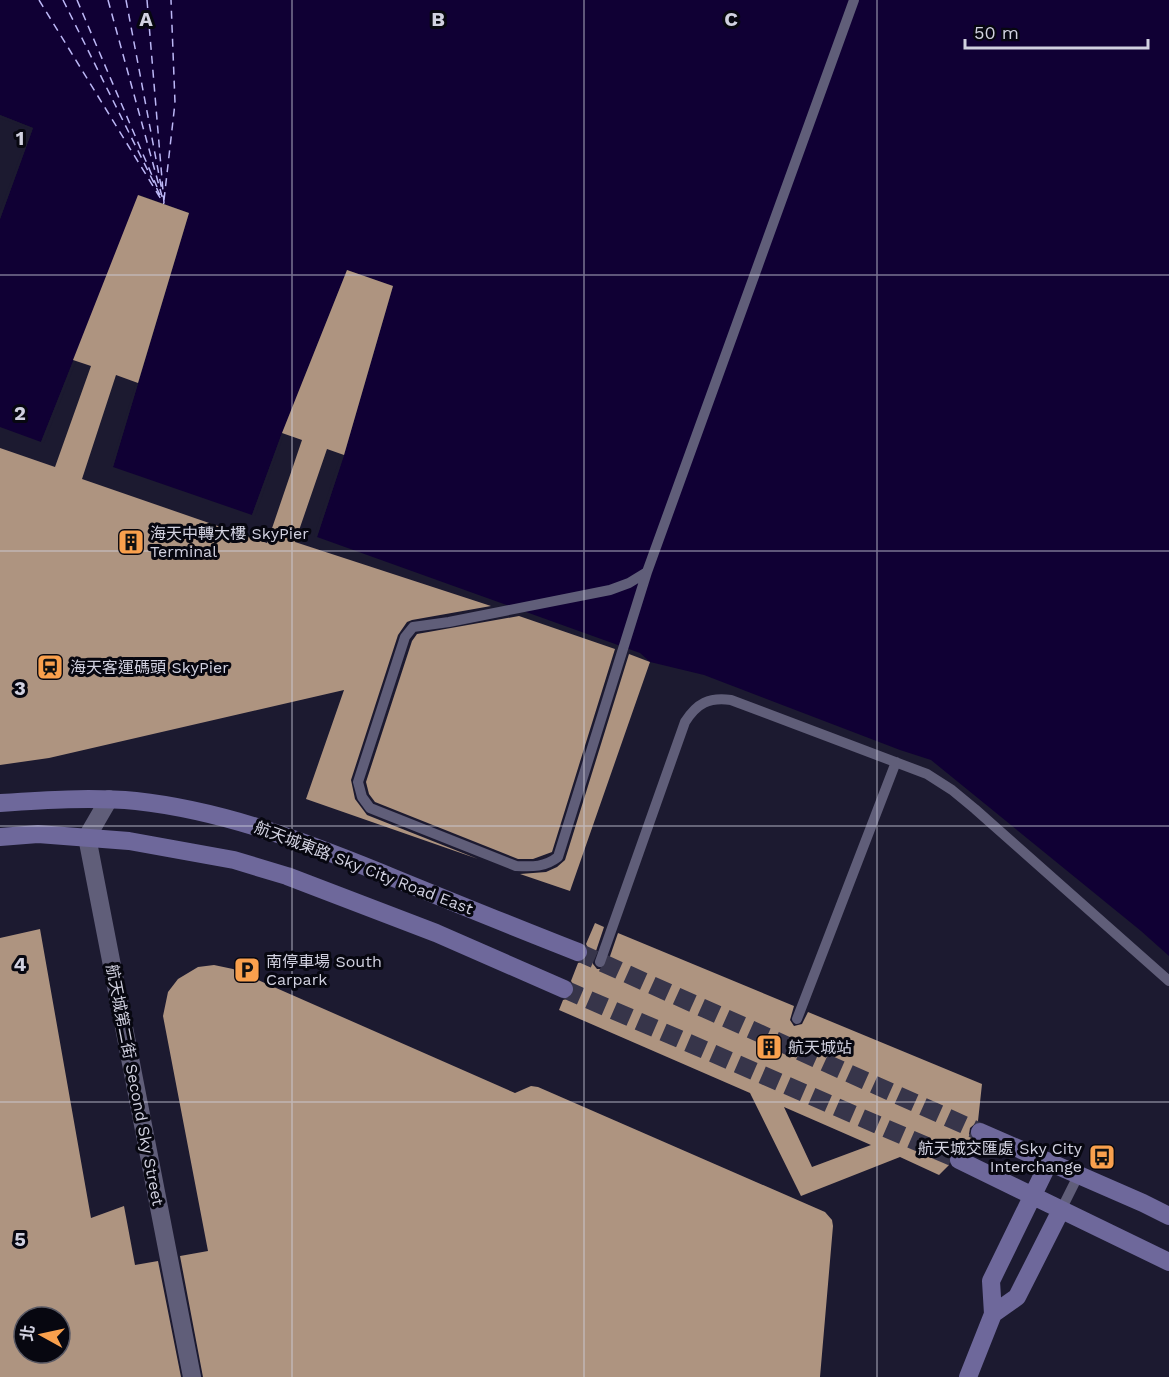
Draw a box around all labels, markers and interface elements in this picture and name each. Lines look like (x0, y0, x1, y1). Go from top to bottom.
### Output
text: A (139, 7, 153, 31)
text: B (431, 7, 445, 31)
text: C (724, 7, 738, 31)
scale bar (965, 12, 1148, 50)
text: 50 m (974, 22, 1019, 43)
text: 1 (16, 126, 24, 150)
text: 2 (14, 401, 26, 425)
place label: 海天中轉大樓 SkyPier Terminal (150, 524, 309, 561)
building icon: 海天中轉大樓 SkyPier Terminal (116, 527, 146, 557)
station icon: 海天客運碼頭 SkyPier (35, 652, 65, 682)
place label: 海天客運碼頭 SkyPier (70, 658, 229, 677)
text: 3 (14, 676, 26, 700)
street label: 航天城東路 Sky City Road East (252, 818, 476, 919)
text: 4 (14, 952, 27, 976)
place label: 南停車場 South Carpark (266, 952, 382, 989)
parking icon: 南停車場 South Carpark (232, 955, 262, 985)
street label: 航天城第二街 Second Sky Street (102, 963, 168, 1208)
building icon: 航天城站 (754, 1032, 784, 1062)
place label: 航天城站 (788, 1038, 852, 1057)
place label: 航天城交匯處 Sky City Interchange (918, 1139, 1083, 1176)
bus stop icon: 航天城交匯處 Sky City Interchange (1087, 1142, 1117, 1172)
text: 5 (14, 1227, 26, 1251)
north arrow (12, 1305, 72, 1365)
text: 北 (17, 1324, 38, 1342)

